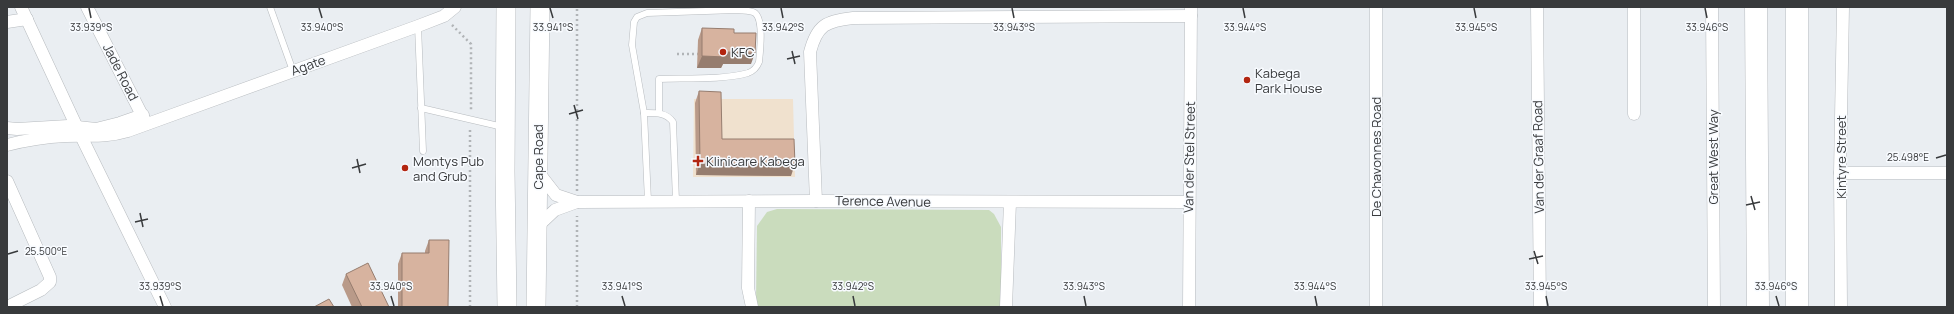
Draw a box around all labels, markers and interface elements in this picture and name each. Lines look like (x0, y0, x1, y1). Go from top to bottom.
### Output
text: 33.939°S (70, 20, 112, 34)
text: 33.940°S (301, 20, 343, 34)
text: 33.941°S (533, 20, 573, 34)
text: 33.942°S (762, 20, 804, 34)
text: 33.943°S (993, 20, 1035, 34)
text: 33.944°S (1224, 20, 1266, 34)
text: 33.945°S (1455, 20, 1497, 34)
text: 33.946°S (1686, 20, 1728, 34)
street label: Jade Road (99, 40, 143, 104)
place label: KFC (731, 43, 755, 61)
marker: KFC (718, 47, 728, 57)
street label: Agate (288, 50, 328, 80)
place label: Kabega Park House (1255, 64, 1323, 97)
marker: Kabega Park House (1242, 75, 1252, 85)
street label: De Chavonnes Road (1367, 97, 1385, 217)
street label: Van der Graaf Road (1528, 100, 1548, 214)
street label: Van der Stel Street (1179, 101, 1199, 213)
street label: Great West Way (1704, 109, 1722, 205)
street label: Kintyre Street (1832, 115, 1850, 199)
street label: Cape Road (529, 124, 547, 190)
text: 25.498°E (1887, 150, 1929, 164)
place label: Montys Pub and Grub (413, 152, 484, 185)
place label: Klinicare Kabega (706, 152, 805, 170)
marker: Klinicare Kabega (693, 156, 703, 166)
marker: Montys Pub and Grub (400, 163, 410, 173)
street label: Terence Avenue (835, 191, 931, 211)
text: 25.500°E (25, 244, 67, 258)
text: 33.939°S (139, 279, 181, 293)
text: 33.940°S (370, 279, 412, 293)
text: 33.941°S (602, 279, 642, 293)
text: 33.942°S (832, 279, 874, 293)
text: 33.943°S (1063, 279, 1105, 293)
text: 33.944°S (1294, 279, 1336, 293)
text: 33.945°S (1525, 279, 1567, 293)
text: 33.946°S (1755, 279, 1797, 293)

